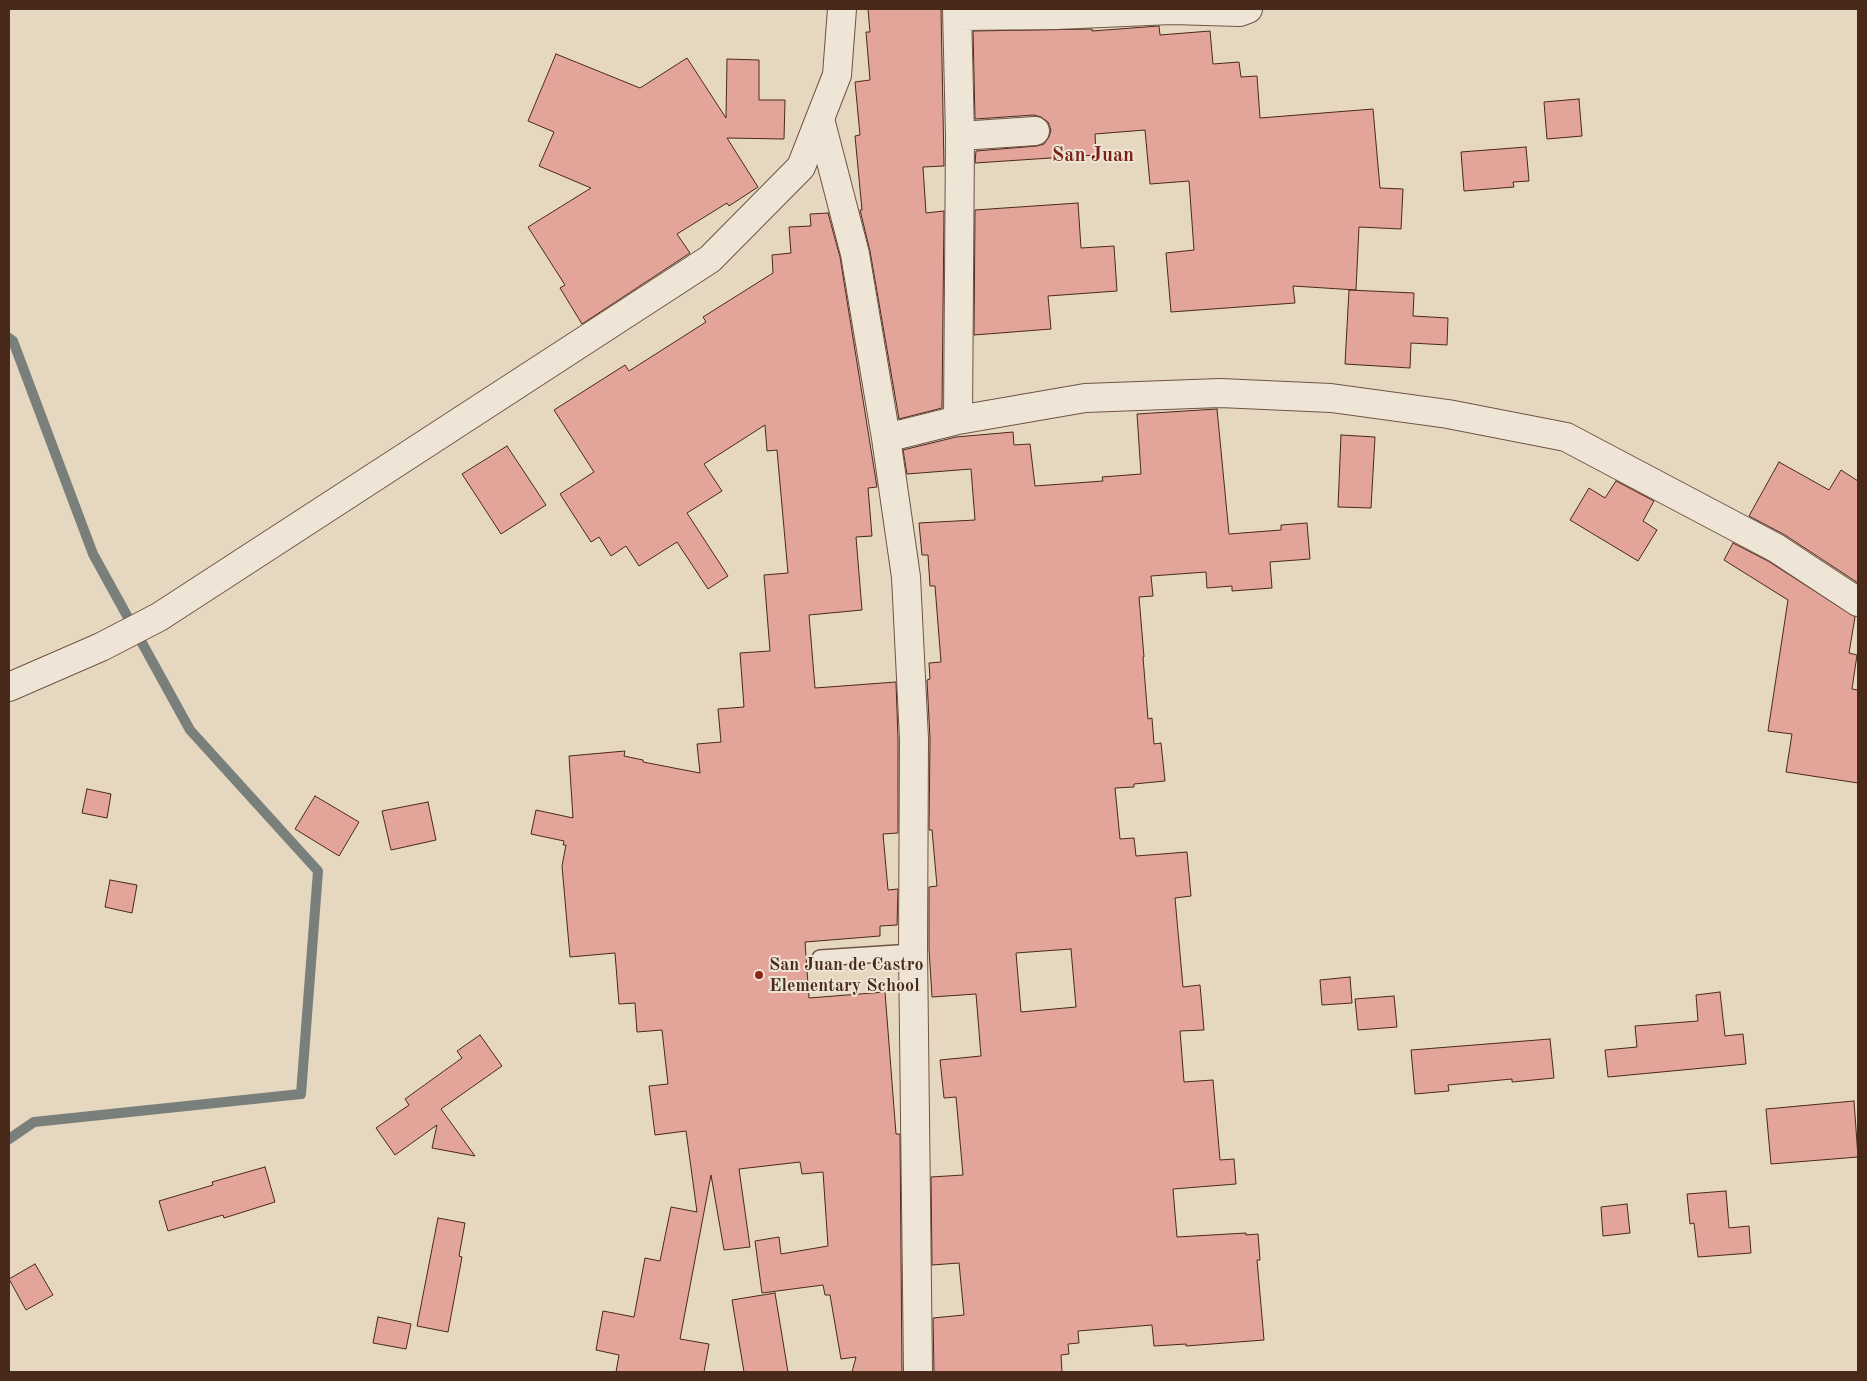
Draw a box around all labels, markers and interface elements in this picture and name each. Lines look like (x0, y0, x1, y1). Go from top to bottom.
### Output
district label: San Juan (1052, 144, 1134, 168)
place label: San Juan de Castro Elementary School (769, 954, 924, 996)
marker: San Juan de Castro Elementary School (753, 969, 765, 981)

